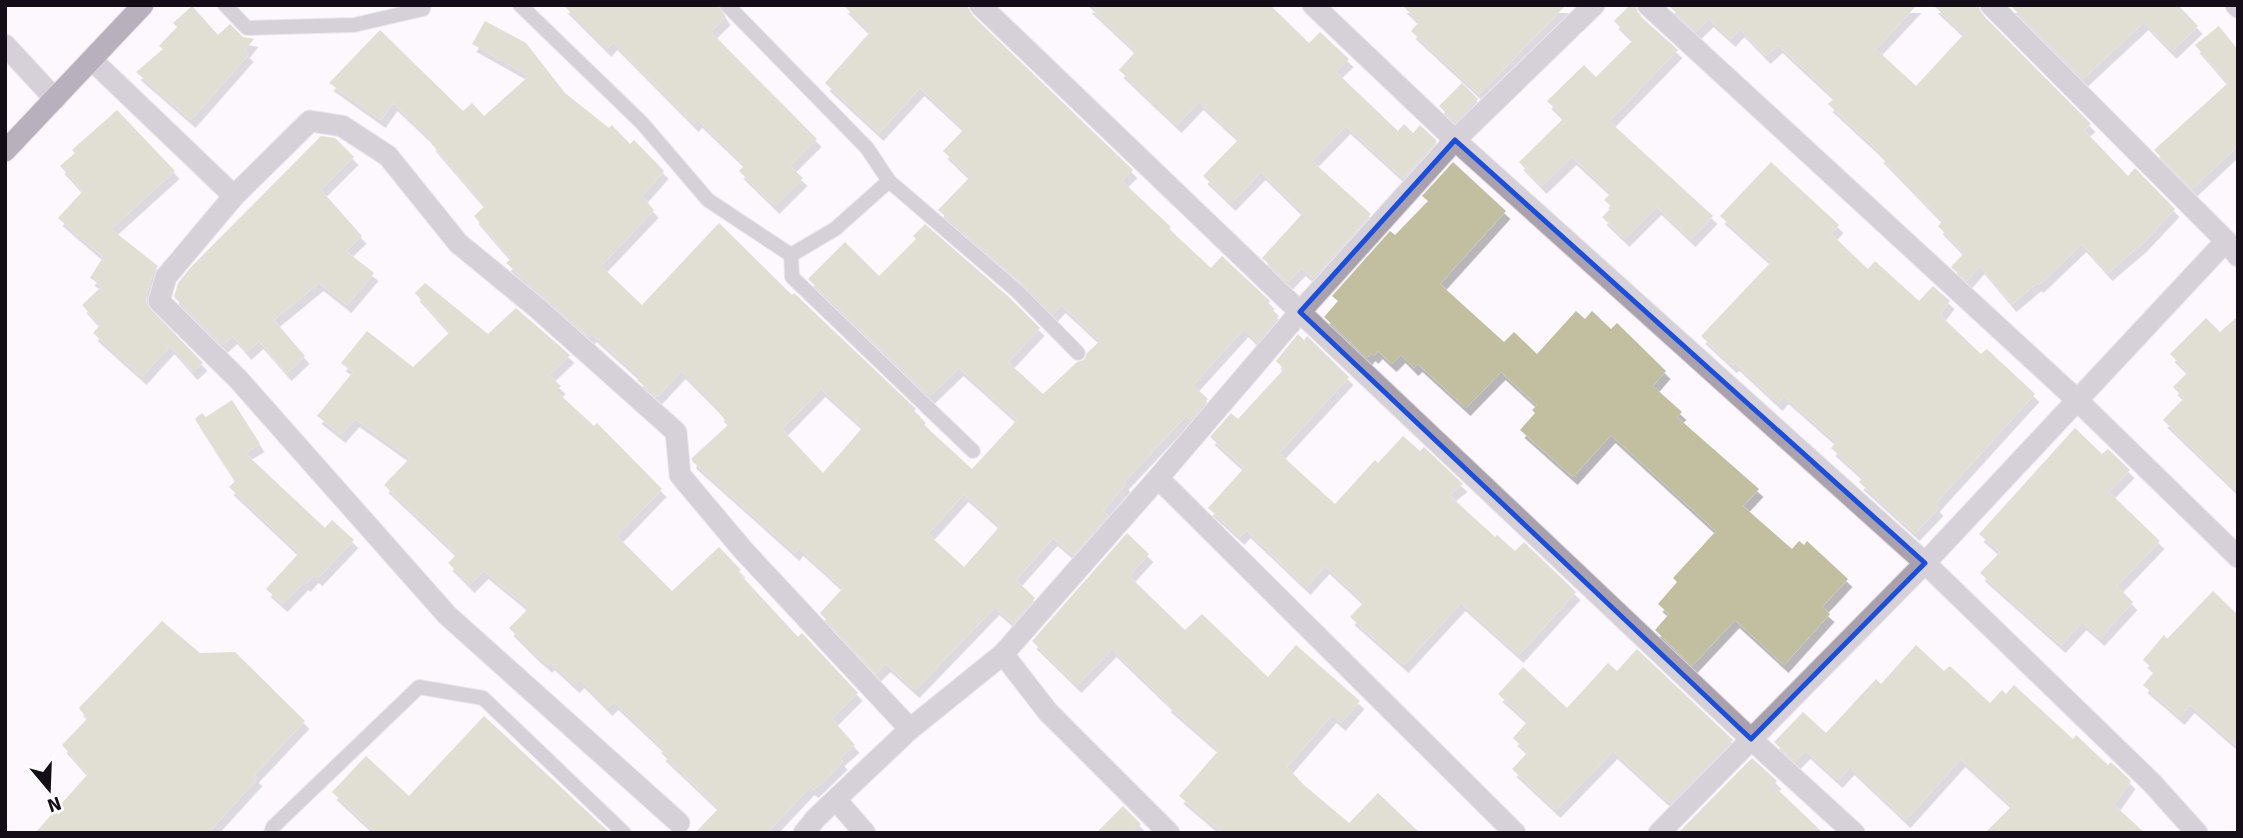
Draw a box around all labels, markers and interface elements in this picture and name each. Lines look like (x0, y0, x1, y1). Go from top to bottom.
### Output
north arrow (14, 754, 84, 824)
text: N (44, 791, 64, 818)

